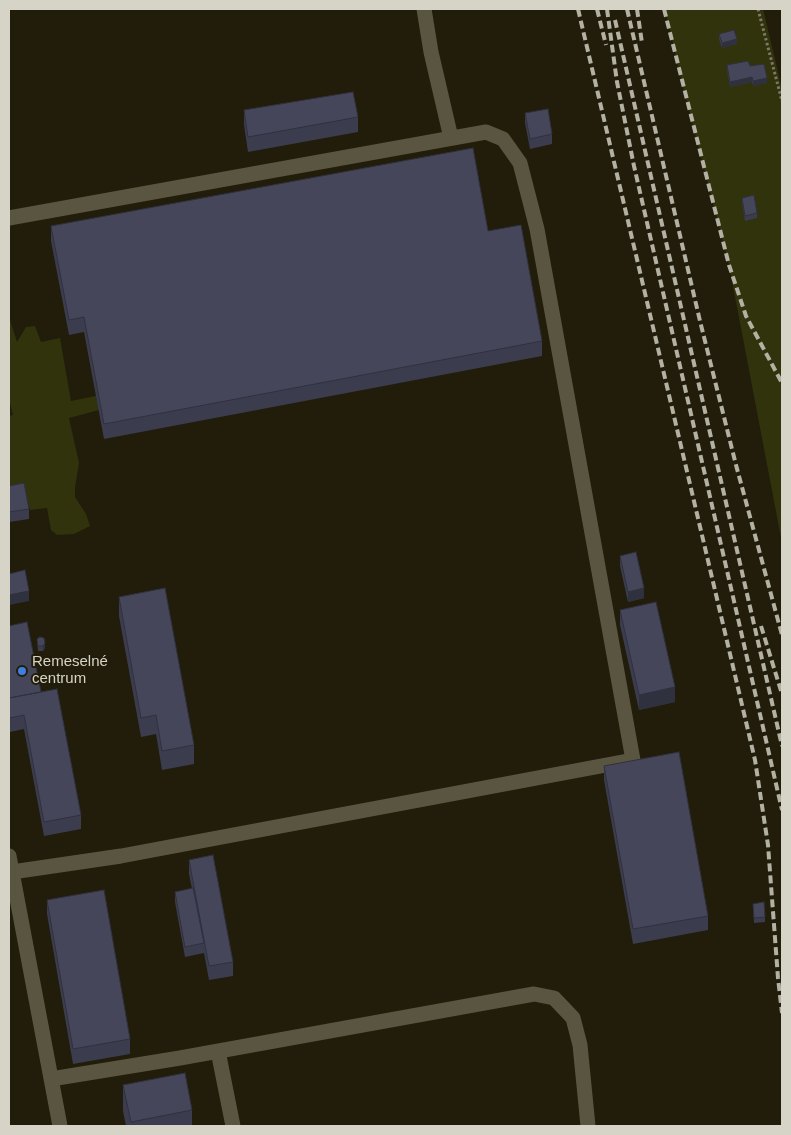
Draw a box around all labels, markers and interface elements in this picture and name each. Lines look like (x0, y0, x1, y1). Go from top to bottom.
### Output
place label: Remeselné centrum (32, 653, 108, 688)
marker: Remeselné centrum (16, 665, 28, 677)

